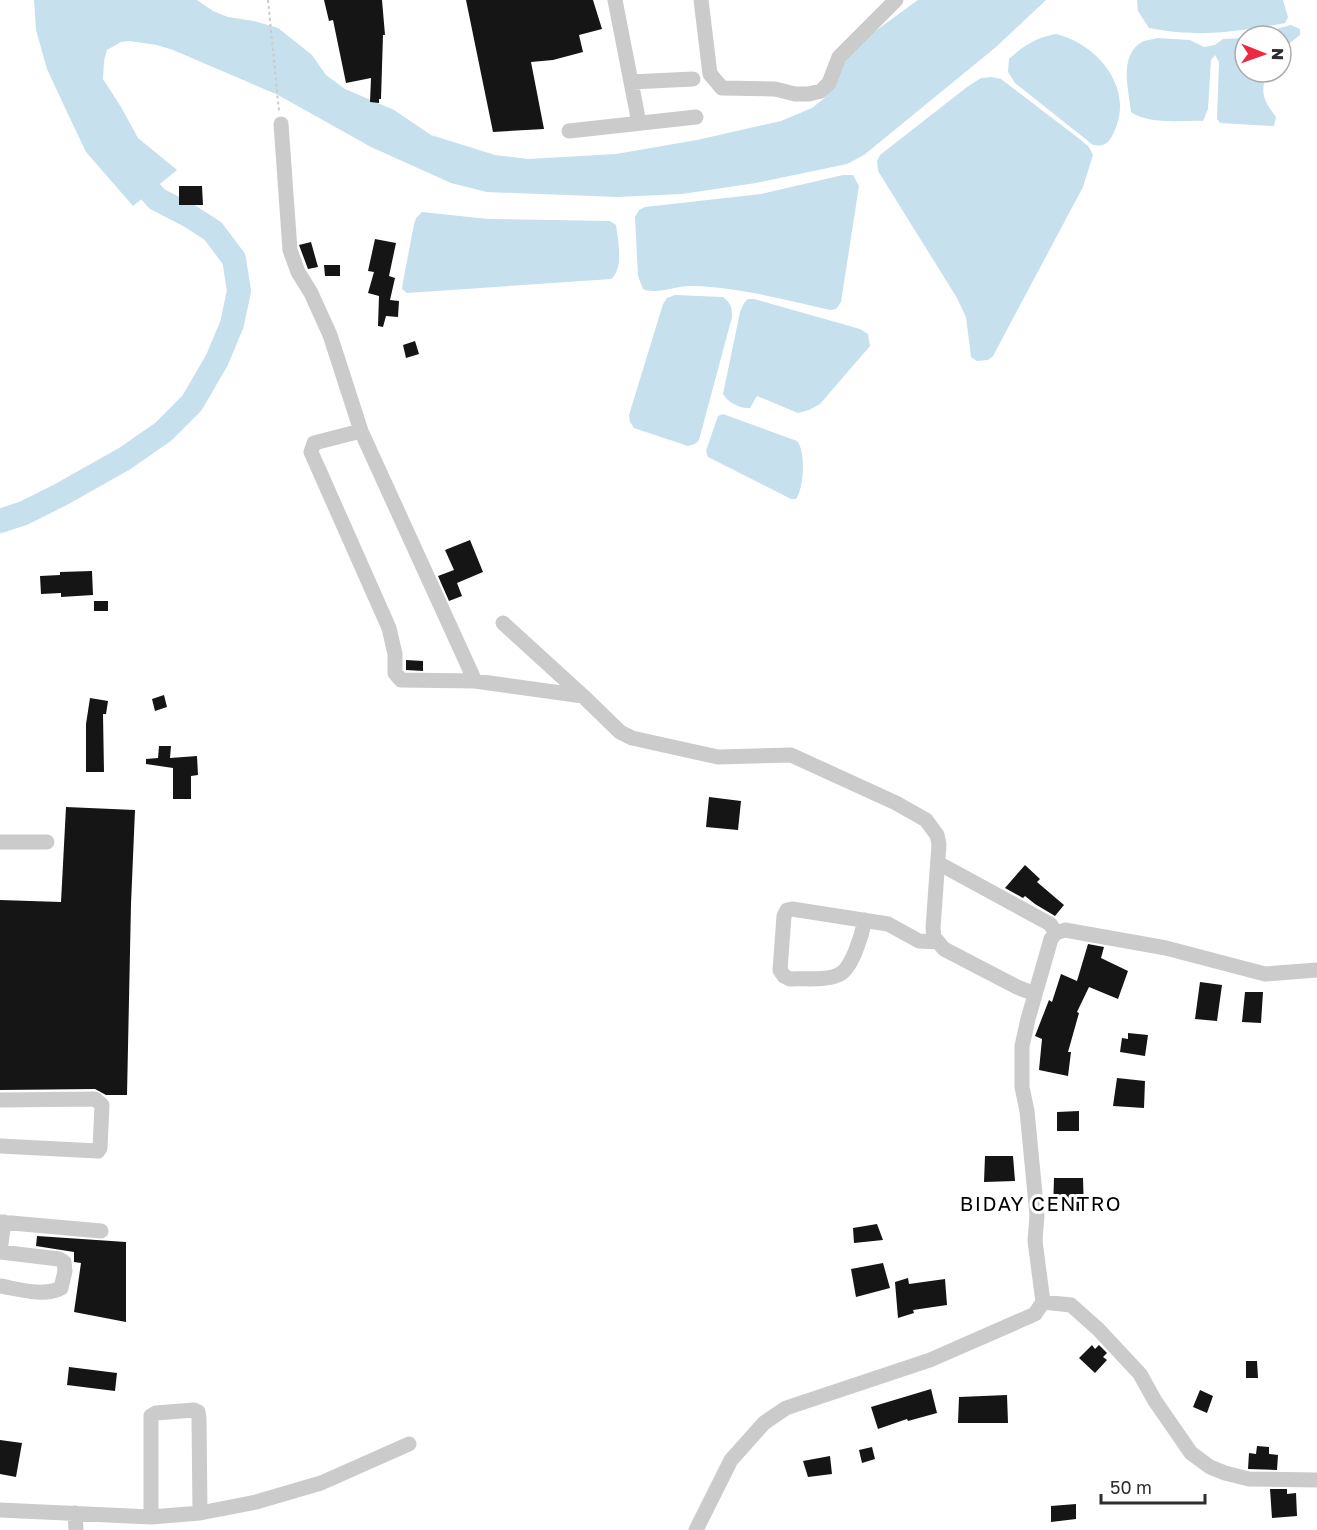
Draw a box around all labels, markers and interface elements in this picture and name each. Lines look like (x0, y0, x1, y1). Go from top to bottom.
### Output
north arrow (1233, 24, 1293, 84)
text: N (1268, 48, 1288, 61)
district label: BIDAY CENTRO (960, 1191, 1122, 1215)
scale bar (1101, 1467, 1204, 1505)
text: 50 m (1110, 1476, 1152, 1498)

